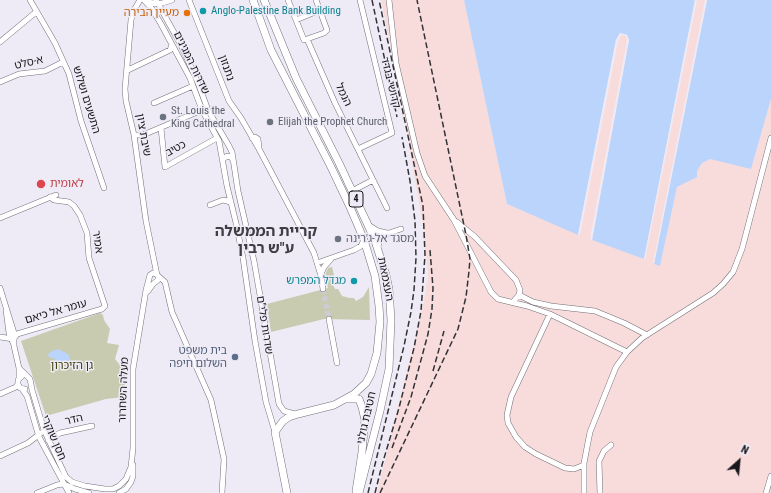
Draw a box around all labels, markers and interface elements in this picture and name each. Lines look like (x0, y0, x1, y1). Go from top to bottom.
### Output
place label: Anglo-Palestine Bank Building (211, 4, 341, 18)
place label: מעיין הבירה (124, 6, 179, 20)
marker: Anglo-Palestine Bank Building (198, 6, 208, 16)
marker: מעיין הבירה (182, 8, 192, 18)
street label: שדרות המגינים (170, 29, 212, 97)
street label: א-סלט (13, 53, 45, 73)
street label: נתנזון (215, 53, 237, 83)
street label: קדושי בגדד (377, 56, 403, 110)
street label: התשעים ושלוש (69, 65, 103, 135)
street label: הנמל (332, 81, 354, 109)
place label: St. Louis the King Cathedral (171, 104, 234, 130)
marker: St. Louis the King Cathedral (158, 112, 168, 122)
street label: שיבת ציון (133, 113, 153, 157)
place label: Elijah the Prophet Church (278, 115, 387, 129)
marker: Elijah the Prophet Church (265, 117, 275, 127)
street label: כטיב (164, 138, 188, 160)
place label: לאומית (50, 177, 84, 191)
marker: לאומית (35, 178, 47, 190)
road number: 4 (349, 191, 363, 207)
district label: קריית הממשלה ע"ש רבין (215, 223, 317, 258)
street label: אמיר (89, 230, 105, 254)
place label: מסגד אל-ג'רינה (346, 232, 414, 246)
marker: מסגד אל-ג'רינה (333, 234, 343, 244)
street label: העצמאות (374, 256, 396, 302)
place label: מגדל המפרש (286, 274, 346, 288)
marker: מגדל המפרש (349, 276, 359, 286)
street label: שדרות פלי"ם (253, 295, 275, 355)
street label: עומר אל כיאם (23, 297, 89, 327)
place label: בית משפט השלום חיפה (169, 344, 227, 370)
marker: בית משפט השלום חיפה (230, 352, 240, 362)
street label: מעלה השחרור (116, 357, 132, 423)
park label: גן הזיכרון (51, 359, 93, 373)
street label: חטיבת גולני (355, 390, 379, 446)
street label: הדר (64, 412, 84, 428)
street label: חסן שוקרי (38, 413, 68, 463)
north arrow (719, 441, 759, 481)
text: N (739, 443, 751, 457)

